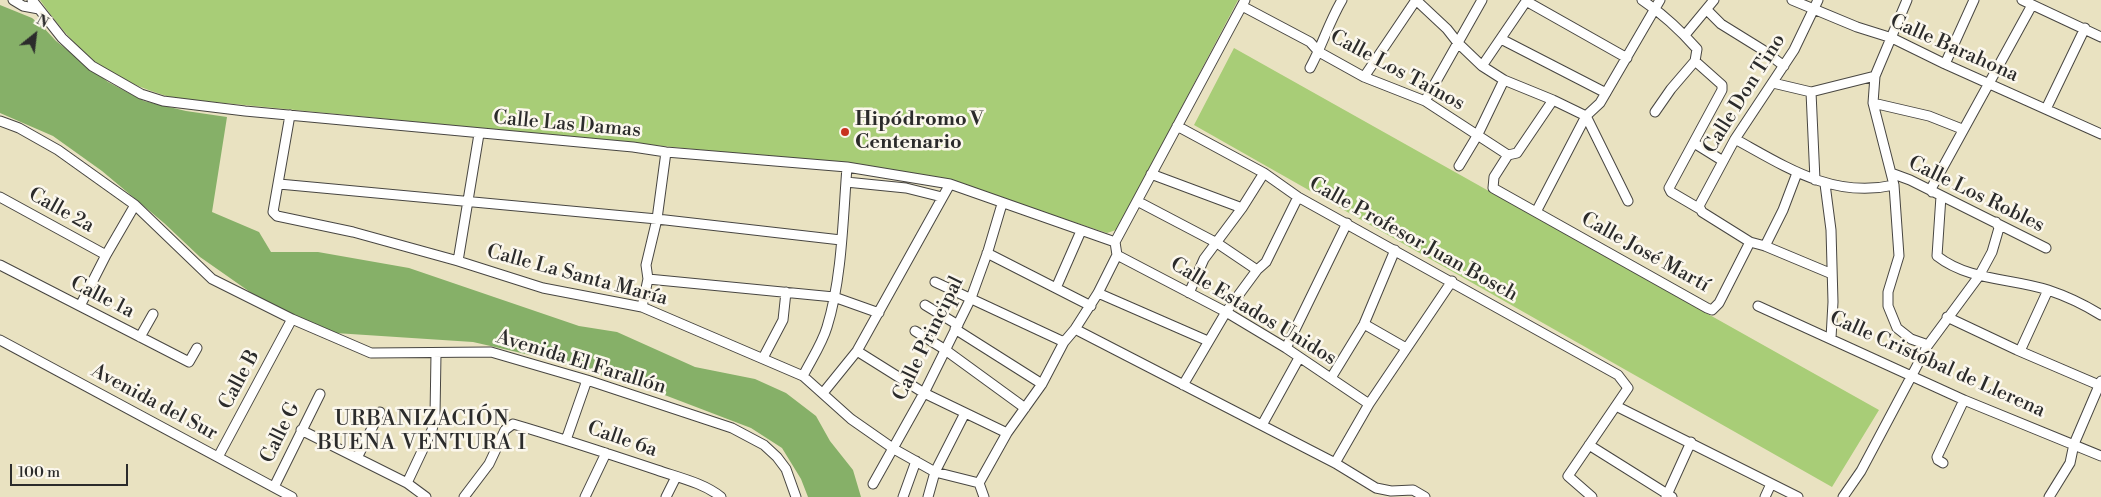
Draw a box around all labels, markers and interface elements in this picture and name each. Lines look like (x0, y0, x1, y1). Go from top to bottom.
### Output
north arrow (10, 10, 60, 60)
street label: Calle Barahona (1886, 10, 2022, 88)
text: N (33, 11, 51, 32)
street label: Calle Los Taínos (1326, 25, 1468, 117)
street label: Calle Don Tino (1699, 30, 1791, 158)
street label: Calle Las Damas (492, 107, 642, 143)
place label: Hipódromo V Centenario (855, 108, 983, 155)
marker: Hipódromo V Centenario (839, 126, 851, 138)
street label: Calle Los Robles (1904, 152, 2048, 238)
street label: Calle Profesor Juan Bosch (1305, 173, 1521, 307)
street label: Calle 2a (24, 183, 98, 239)
street label: Calle José Martí (1576, 208, 1714, 298)
street label: Calle La Santa María (484, 240, 670, 312)
street label: Calle Estados Unidos (1165, 253, 1341, 371)
street label: Calle 1a (66, 272, 138, 324)
street label: Calle Principal (889, 273, 969, 405)
street label: Calle Cristóbal de Llerena (1826, 307, 2048, 423)
street label: Avenida El Farallón (493, 326, 669, 400)
street label: Calle B (214, 346, 266, 414)
street label: Avenida del Sur (87, 360, 221, 446)
street label: Calle G (256, 399, 306, 467)
district label: URBANIZACIÓN BUENA VENTURA I (315, 407, 529, 457)
street label: Calle 6a (584, 417, 660, 463)
scale bar (12, 454, 130, 486)
text: 100 m (18, 463, 60, 482)

